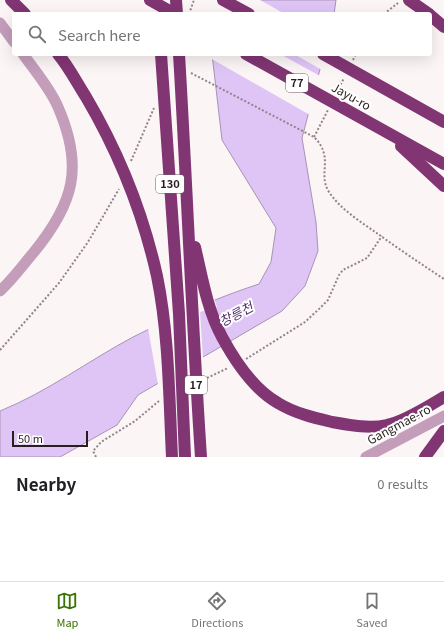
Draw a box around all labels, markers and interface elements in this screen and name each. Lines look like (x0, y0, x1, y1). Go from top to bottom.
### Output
search box (12, 12, 432, 56)
icon: search (26, 23, 48, 45)
text: Search here (58, 24, 140, 45)
road number: 77 (286, 74, 308, 92)
street label: Jayu-ro (329, 78, 374, 113)
road number: 130 (156, 175, 184, 193)
water label: 창릉천 (215, 296, 257, 330)
road number: 17 (185, 376, 207, 394)
street label: Gangmae-ro (364, 400, 433, 448)
scale bar (12, 429, 88, 448)
text: 50 m (18, 430, 43, 446)
text: Nearby (16, 471, 76, 496)
text: 0 results (377, 474, 428, 493)
tab: Map (56, 590, 78, 630)
tab: Directions (191, 590, 243, 630)
tab: Saved (356, 590, 388, 630)

